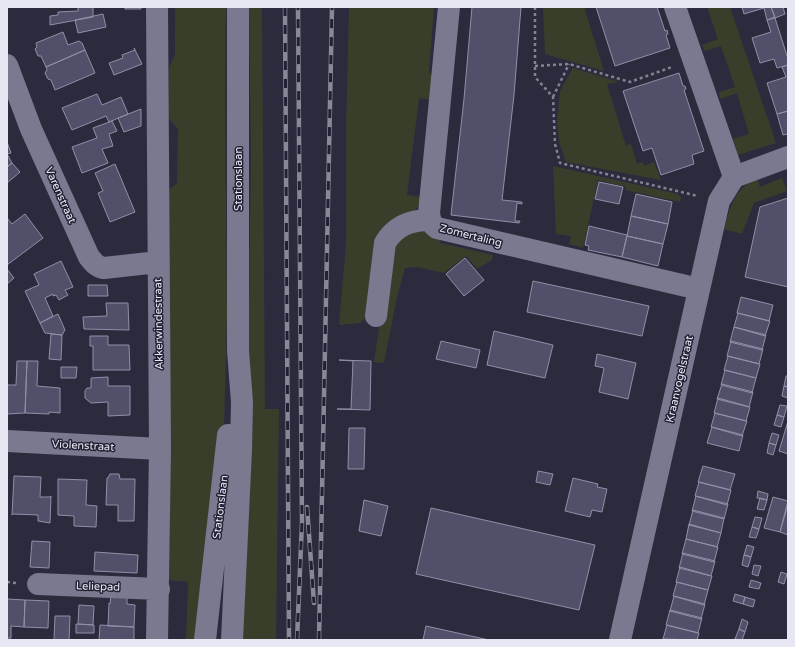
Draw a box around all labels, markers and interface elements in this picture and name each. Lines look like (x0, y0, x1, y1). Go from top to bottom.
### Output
street label: Stationslaan (232, 147, 245, 211)
street label: Varenstraat (42, 165, 79, 225)
street label: Zomertaling (438, 221, 503, 250)
street label: Akkerwindestraat (151, 278, 166, 370)
street label: Kraanvogelstraat (663, 334, 696, 424)
street label: Violenstraat (51, 437, 115, 454)
street label: Stationslaan (210, 474, 231, 540)
street label: Leliepad (76, 579, 120, 594)

